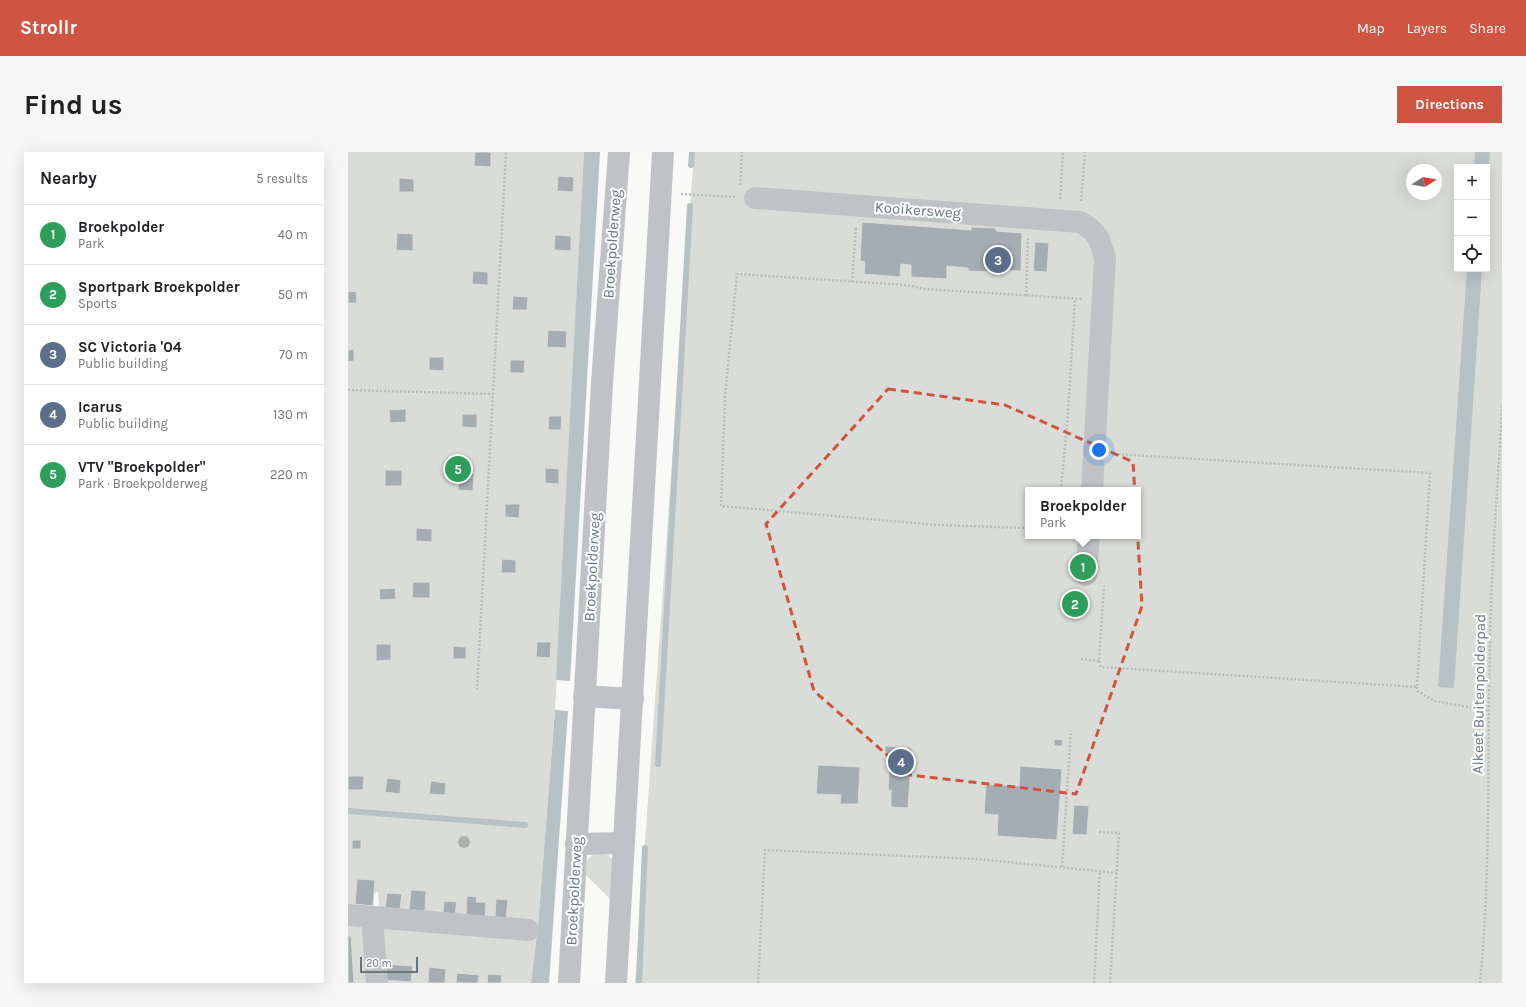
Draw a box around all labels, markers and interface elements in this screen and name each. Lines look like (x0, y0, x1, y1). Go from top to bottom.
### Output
text: Strollr (20, 17, 77, 39)
text: Map (1357, 20, 1385, 37)
text: Layers (1407, 20, 1447, 37)
text: Share (1469, 20, 1506, 37)
button: Directions (1397, 86, 1502, 123)
text: Find us (24, 88, 123, 121)
north arrow (1406, 164, 1442, 200)
map controls (1454, 164, 1490, 272)
button: + (1454, 164, 1490, 200)
text: Nearby (40, 168, 97, 188)
text: 5 results (256, 171, 308, 186)
street label: Broekpolderweg (599, 188, 625, 299)
street label: Kooikersweg (874, 198, 962, 222)
button: − (1454, 200, 1490, 236)
text: Broekpolder (78, 218, 164, 236)
text: 1 (51, 227, 55, 242)
text: 40 m (278, 227, 308, 242)
text: Park (78, 236, 104, 251)
button: locate (1454, 236, 1490, 272)
pin: 3 (985, 245, 1011, 275)
text: Sportpark Broekpolder (78, 278, 240, 296)
text: 2 (49, 287, 57, 302)
text: 50 m (278, 287, 308, 302)
text: Sports (78, 296, 117, 311)
text: SC Victoria '04 (78, 338, 182, 356)
text: 3 (49, 347, 57, 362)
text: 70 m (279, 347, 308, 362)
text: Public building (78, 356, 168, 371)
text: Icarus (78, 398, 123, 416)
text: 4 (49, 407, 57, 422)
text: 130 m (273, 407, 308, 422)
text: Public building (78, 416, 168, 431)
your location (1089, 440, 1109, 460)
pin: 5 (445, 454, 471, 484)
text: VTV "Broekpolder" (78, 458, 206, 476)
text: 5 (49, 467, 57, 482)
text: 220 m (270, 467, 308, 482)
text: Park · Broekpolderweg (78, 476, 208, 491)
popup (1025, 487, 1141, 539)
text: Broekpolder (1040, 497, 1126, 515)
street label: Broekpolderweg (580, 511, 604, 622)
text: Park (1040, 515, 1066, 530)
pin: 1 (1070, 552, 1096, 582)
pin: 2 (1062, 589, 1088, 619)
street label: Alkeet Buitenpolderpad (1469, 614, 1489, 774)
pin: 4 (888, 747, 914, 777)
street label: Broekpolderweg (562, 835, 586, 946)
scale bar (360, 955, 418, 974)
text: 20 m (366, 957, 392, 970)

